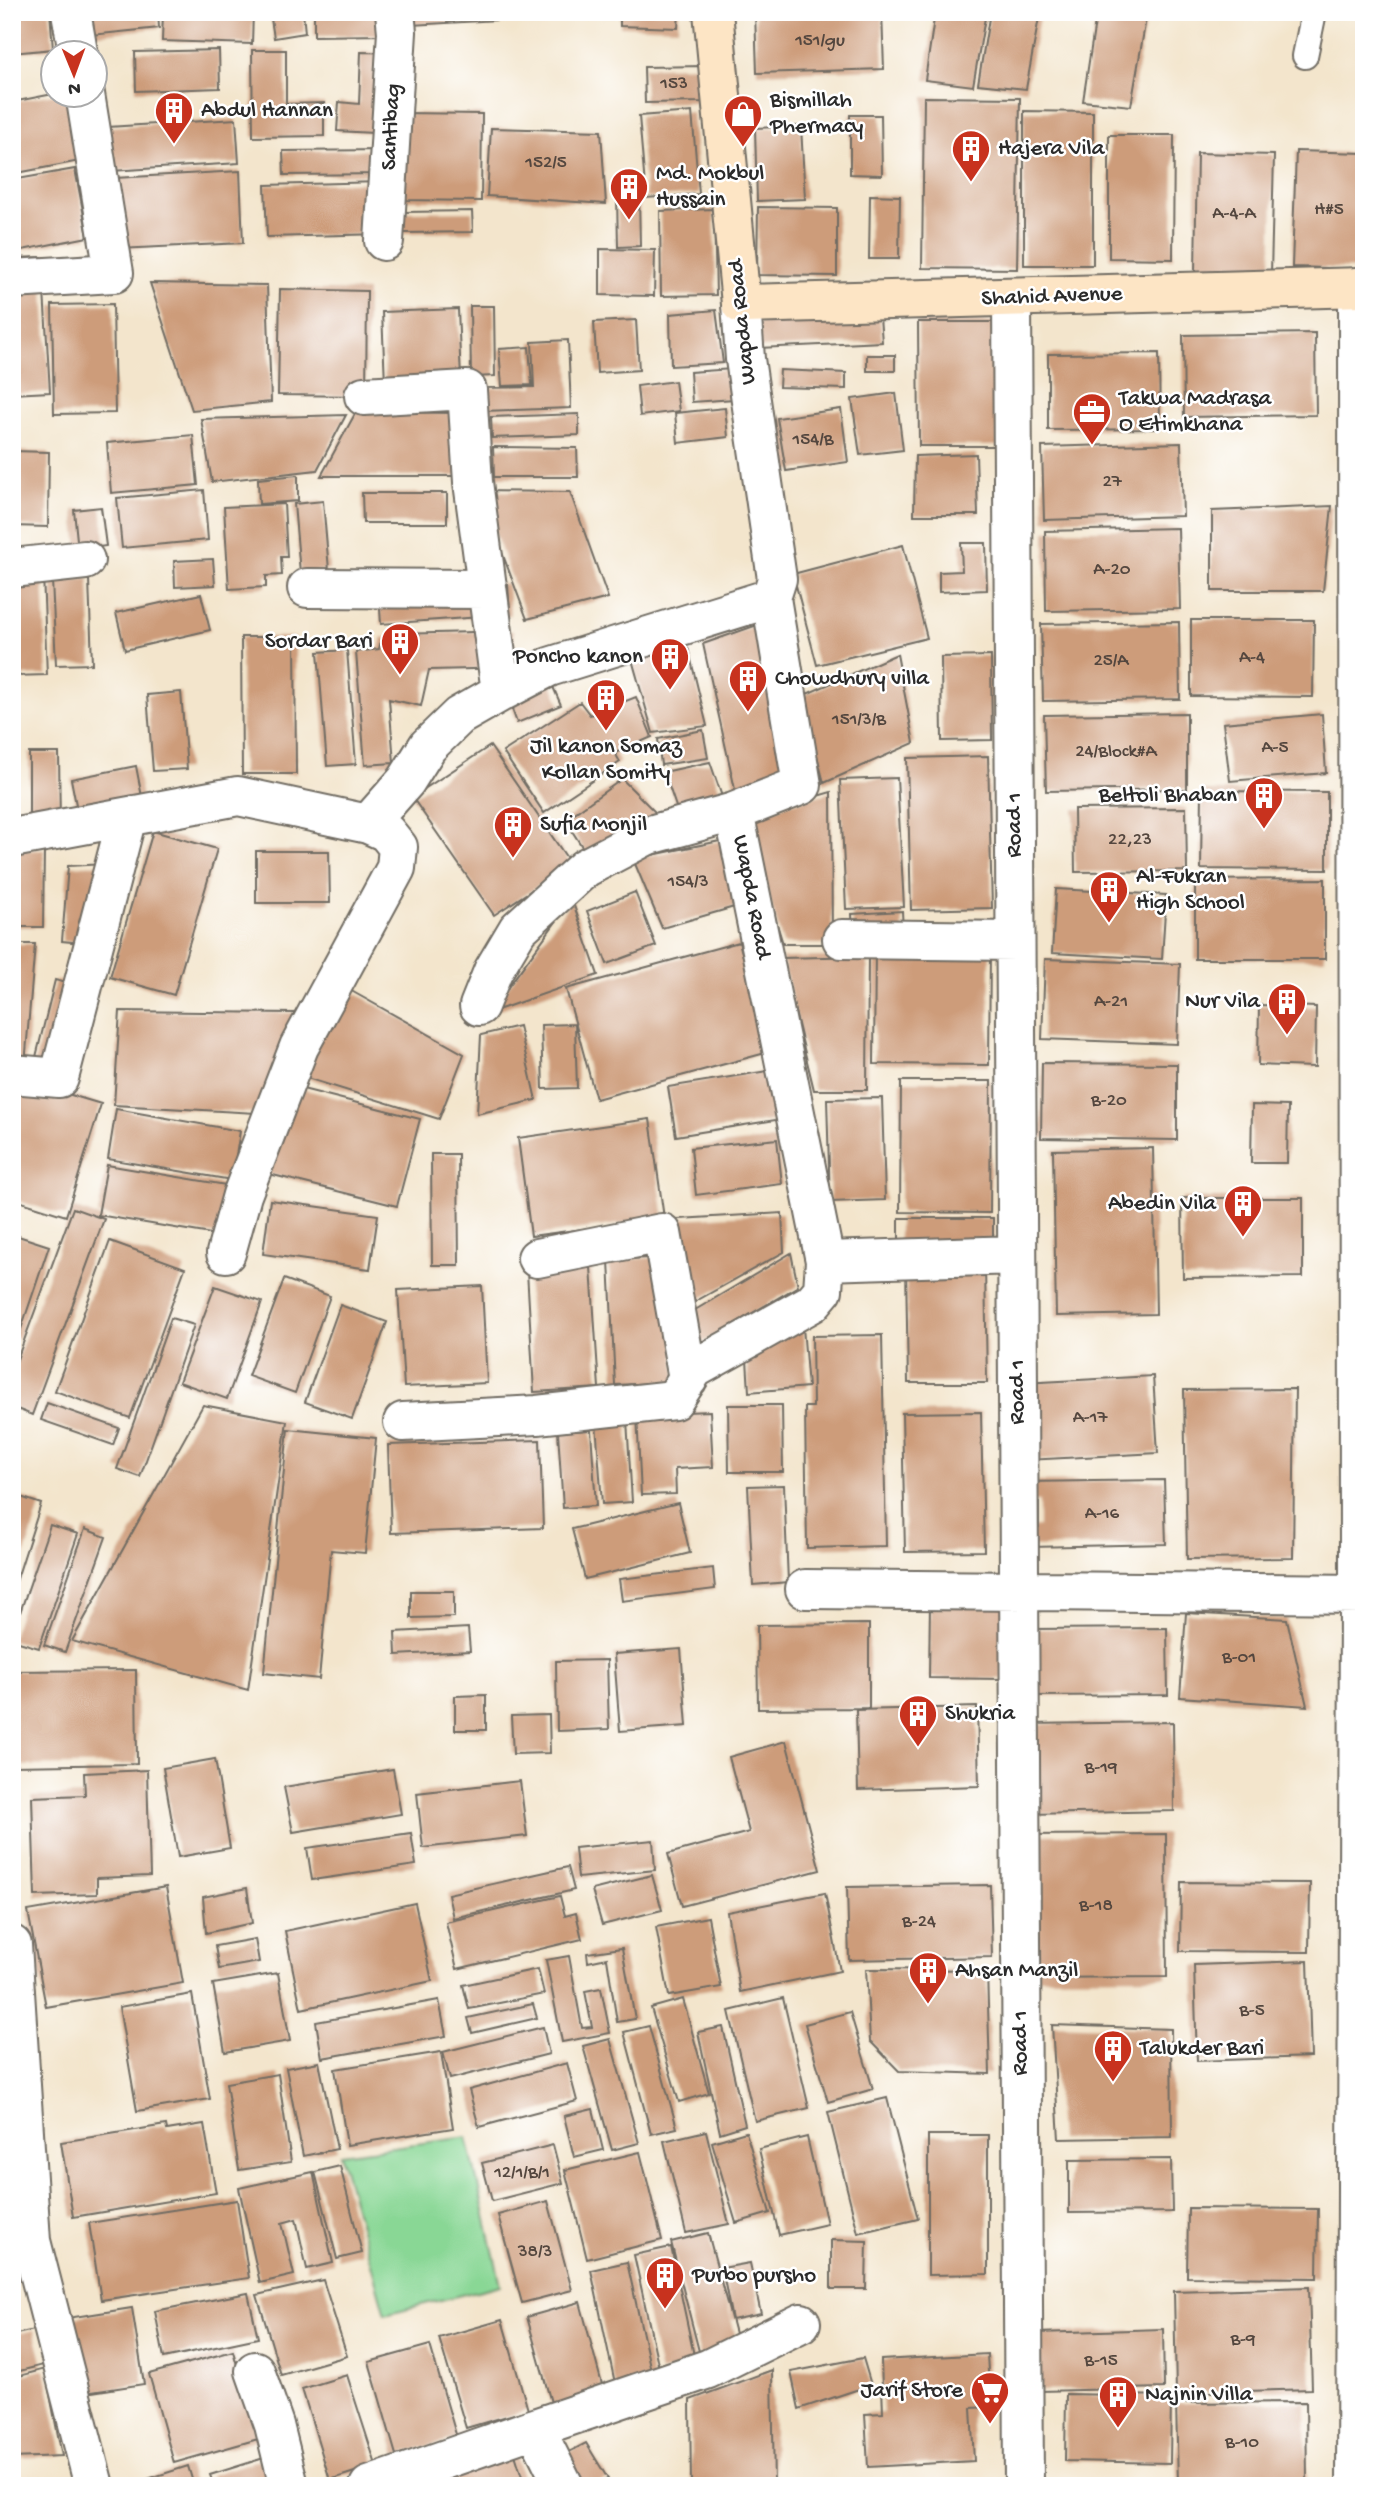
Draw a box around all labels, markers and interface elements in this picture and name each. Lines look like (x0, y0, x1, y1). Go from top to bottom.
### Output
house number: 151/gu (794, 30, 845, 53)
north arrow (38, 38, 108, 108)
house number: 153 (659, 73, 688, 96)
text: N (68, 76, 81, 99)
street label: Santibag (376, 83, 408, 171)
place label: Bismillah Phermacy (769, 88, 863, 141)
building icon: Abdul Hannan (153, 90, 195, 145)
shop icon: Bismillah Phermacy (722, 93, 764, 148)
place label: Abdul Hannan (201, 98, 333, 125)
building icon: Hajera Vila (950, 128, 992, 183)
place label: Hajera Vila (998, 136, 1106, 163)
house number: 152/5 (524, 152, 567, 175)
place label: Md. Mokbul Hussain (656, 161, 764, 214)
building icon: Md. Mokbul Hussain (608, 166, 650, 221)
house number: H#5 (1314, 199, 1344, 222)
house number: A-4-A (1212, 203, 1257, 226)
street label: Wapda Road (723, 257, 763, 386)
street label: Shahid Avenue (981, 281, 1124, 313)
place label: Takwa Madrasa O Etimkhana (1117, 386, 1272, 439)
office icon: Takwa Madrasa O Etimkhana (1071, 391, 1113, 446)
house number: 154/B (792, 429, 835, 452)
house number: 27 (1102, 471, 1123, 494)
house number: A-20 (1093, 559, 1131, 582)
building icon: Sordar Bari (379, 621, 421, 676)
place label: Sordar Bari (265, 629, 373, 656)
building icon: Poncho kanon (649, 636, 691, 691)
place label: Poncho kanon (512, 644, 643, 671)
house number: A-4 (1239, 647, 1265, 670)
house number: 25/A (1093, 650, 1130, 673)
building icon: Chowdhury villa (727, 658, 769, 713)
place label: Chowdhury villa (775, 666, 930, 693)
building icon: Jil kanon Somaz Kollan Somity (585, 677, 627, 732)
house number: 151/3/B (831, 709, 887, 732)
place label: Jil kanon Somaz Kollan Somity (530, 734, 683, 787)
house number: A-5 (1261, 737, 1289, 760)
house number: 24/Block#A (1075, 741, 1158, 764)
building icon: Beltoli Bhaban (1243, 775, 1285, 830)
place label: Beltoli Bhaban (1098, 783, 1237, 810)
street label: Road 1 (1002, 793, 1029, 857)
building icon: Sufia Monjil (492, 804, 534, 859)
place label: Sufia Monjil (540, 812, 647, 839)
house number: 22,23 (1108, 829, 1152, 852)
street label: Wapda Road (726, 833, 777, 963)
place label: Al-Fukran High School (1136, 864, 1245, 917)
building icon: Al-Fukran High School (1088, 869, 1130, 924)
house number: 154/3 (666, 871, 709, 894)
building icon: Nur Vila (1266, 981, 1308, 1036)
place label: Nur Vila (1185, 989, 1261, 1016)
house number: A-21 (1094, 991, 1128, 1014)
house number: B-20 (1090, 1090, 1127, 1113)
building icon: Abedin Vila (1222, 1183, 1264, 1238)
place label: Abedin Vila (1108, 1191, 1217, 1218)
street label: Road 1 (1005, 1360, 1032, 1424)
house number: A-17 (1073, 1407, 1108, 1430)
house number: A-16 (1085, 1503, 1120, 1526)
house number: B-01 (1221, 1647, 1256, 1670)
building icon: Shukria (897, 1693, 939, 1748)
place label: Shukria (945, 1701, 1016, 1728)
house number: B-19 (1084, 1757, 1118, 1780)
house number: B-18 (1078, 1895, 1113, 1918)
house number: B-24 (901, 1911, 936, 1934)
building icon: Ahsan Manzil (907, 1950, 949, 2005)
place label: Ahsan Manzil (955, 1958, 1078, 1985)
house number: B-5 (1238, 2000, 1265, 2023)
street label: Road 1 (1008, 2011, 1035, 2075)
building icon: Talukder Bari (1092, 2028, 1134, 2083)
place label: Talukder Bari (1138, 2036, 1264, 2063)
house number: 12/1/B/1 (493, 2162, 550, 2185)
house number: 38/3 (517, 2241, 552, 2264)
building icon: Purbo pursho (644, 2255, 686, 2310)
place label: Purbo pursho (691, 2263, 816, 2290)
house number: B-9 (1229, 2329, 1256, 2352)
house number: B-15 (1083, 2350, 1118, 2373)
supermarket icon: Jarif Store (969, 2370, 1011, 2425)
building icon: Najnin Villa (1097, 2374, 1139, 2429)
place label: Jarif Store (860, 2378, 964, 2405)
place label: Najnin Villa (1145, 2382, 1254, 2409)
house number: B-10 (1224, 2432, 1259, 2455)

